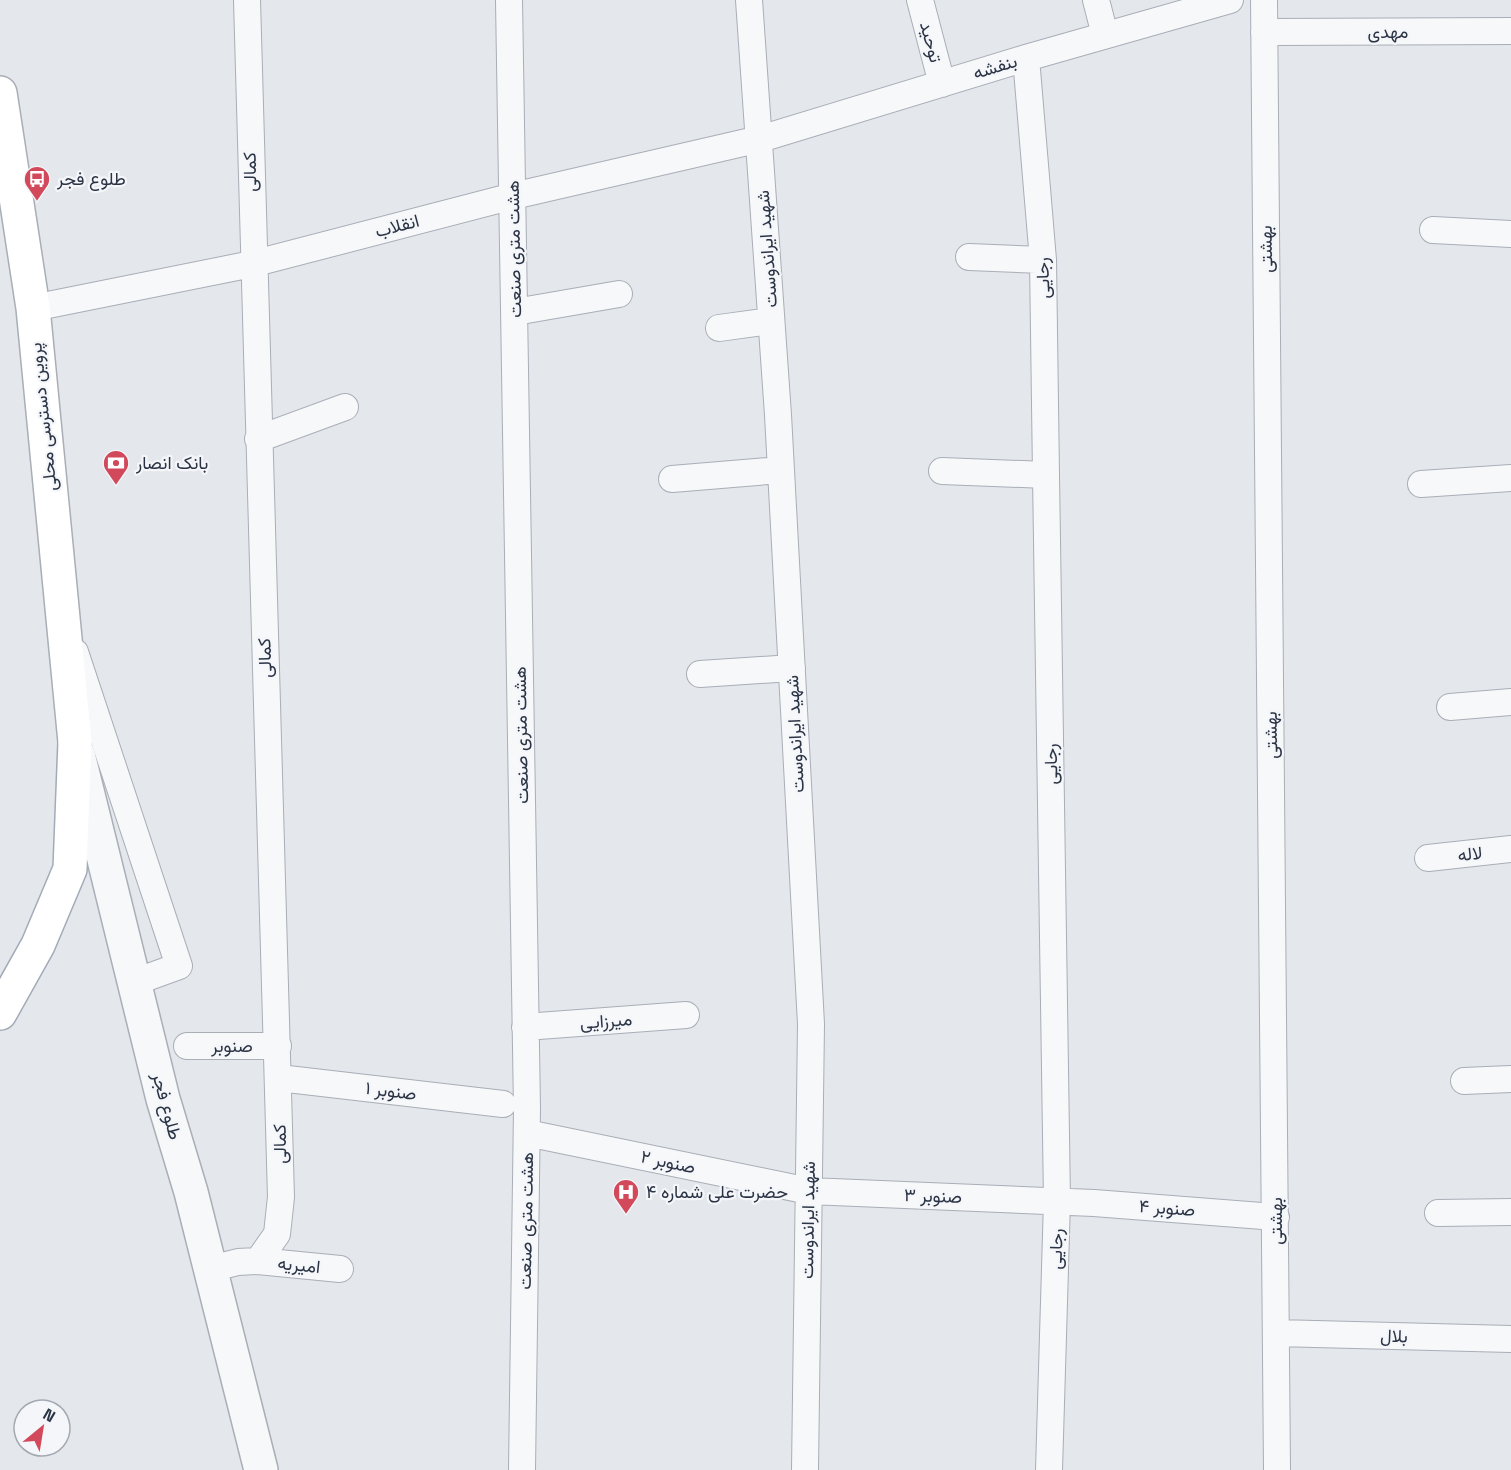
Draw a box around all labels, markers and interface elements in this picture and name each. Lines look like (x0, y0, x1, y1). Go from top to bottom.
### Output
street label: توحید (915, 19, 948, 65)
street label: مهدی (1368, 20, 1408, 43)
street label: بنفشه (970, 49, 1020, 84)
street label: کمالی (238, 152, 261, 192)
bus stop icon: طلوع فجر (22, 164, 52, 202)
place label: طلوع فجر (56, 167, 126, 191)
street label: هشت متری صنعت (501, 180, 526, 318)
street label: شهید ایراندوست (751, 189, 782, 309)
street label: انقلاب (372, 209, 422, 242)
street label: بهشتی (1254, 225, 1277, 273)
street label: رجایی (1030, 257, 1055, 299)
street label: پروین دسترسی محلی (23, 341, 63, 493)
bank icon: بانک انصار (101, 448, 131, 486)
place label: بانک انصار (135, 451, 208, 474)
street label: کمالی (252, 638, 277, 678)
street label: هشت متری صنعت (508, 666, 533, 804)
street label: شهید ایراندوست (780, 675, 809, 793)
street label: بهشتی (1259, 711, 1282, 759)
street label: رجایی (1039, 743, 1062, 785)
street label: لاله (1456, 841, 1483, 866)
street label: میرزایی (579, 1007, 633, 1034)
street label: صنوبر (210, 1034, 253, 1057)
street label: طلوع فجر (146, 1069, 187, 1142)
street label: صنوبر ۱ (364, 1076, 418, 1105)
street label: کمالی (268, 1124, 291, 1164)
street label: صنوبر ۲ (639, 1144, 698, 1179)
street label: هشت متری صنعت (513, 1152, 538, 1290)
street label: شهید ایراندوست (795, 1161, 820, 1279)
hospital icon: حضرت علی شماره ۴ (611, 1177, 641, 1215)
place label: حضرت علی شماره ۴ (646, 1180, 788, 1203)
street label: صنوبر ۳ (904, 1183, 962, 1208)
street label: صنوبر ۴ (1138, 1194, 1196, 1221)
street label: بهشتی (1264, 1197, 1287, 1245)
street label: رجایی (1043, 1228, 1068, 1270)
street label: امیریه (277, 1251, 322, 1278)
street label: بلال (1380, 1324, 1408, 1347)
north arrow (12, 1398, 72, 1458)
text: N (39, 1404, 59, 1427)

